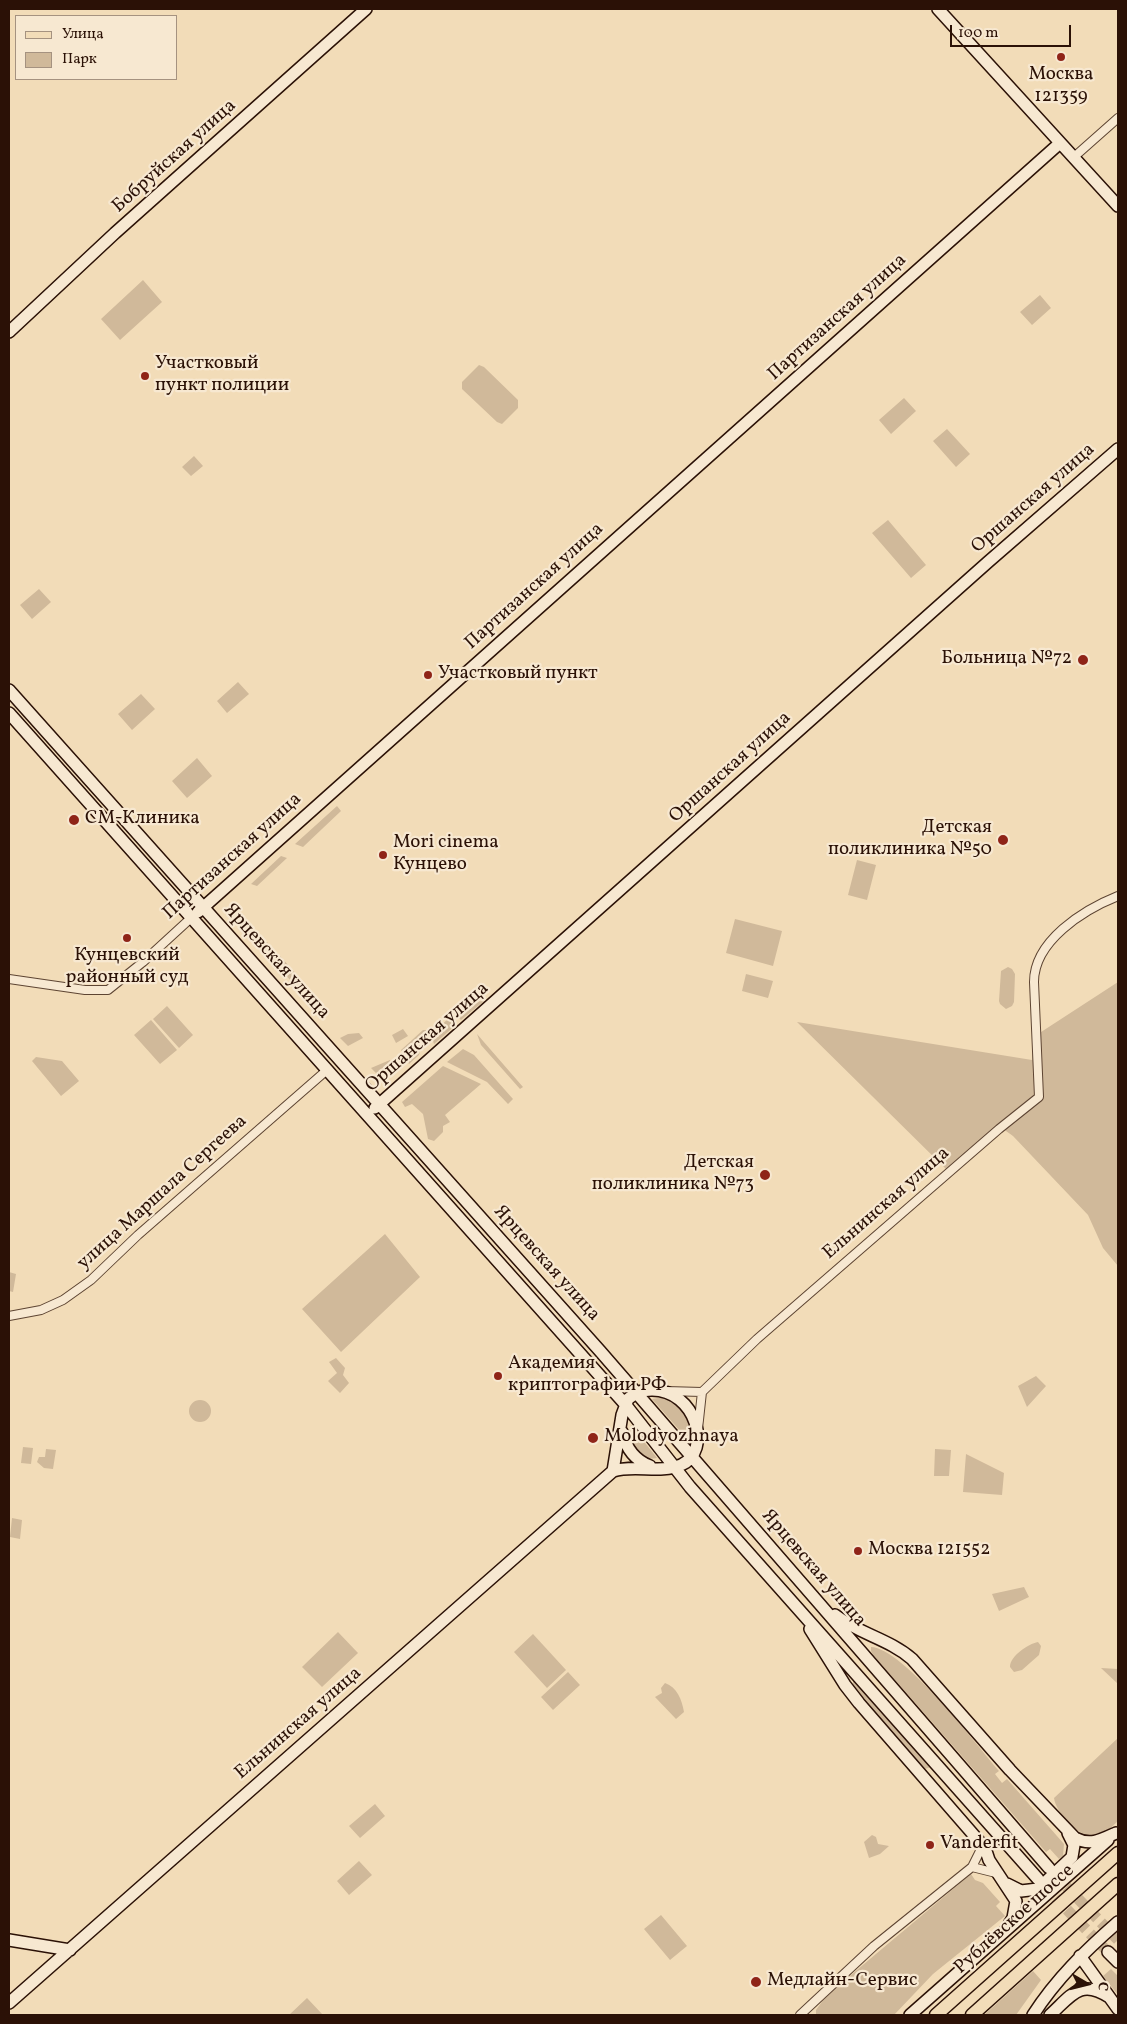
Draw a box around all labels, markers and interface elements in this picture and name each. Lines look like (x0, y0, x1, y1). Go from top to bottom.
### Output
legend (15, 15, 178, 80)
scale bar (952, 15, 1073, 47)
text: 100 m (958, 23, 998, 44)
text: Улица (62, 24, 104, 45)
text: Парк (62, 49, 97, 70)
marker: Москва 121359 (1055, 51, 1067, 63)
place label: Москва 121359 (1028, 65, 1094, 109)
street label: Бобруйская улица (108, 95, 242, 219)
street label: Партизанская улица (764, 250, 912, 386)
place label: Участковый пункт полиции (155, 354, 289, 398)
marker: Участковый пункт полиции (139, 370, 151, 382)
street label: Оршанская улица (968, 439, 1100, 559)
street label: Партизанская улица (461, 519, 609, 655)
place label: Больница №72 (941, 649, 1072, 671)
marker: Больница №72 (1076, 653, 1090, 667)
place label: Участковый пункт (438, 664, 598, 686)
marker: Участковый пункт (422, 669, 434, 681)
street label: Оршанская улица (665, 707, 797, 829)
street label: Партизанская улица (159, 789, 307, 925)
place label: СМ-Клиника (85, 809, 200, 831)
marker: СМ-Клиника (67, 813, 81, 827)
place label: Детская поликлиника №50 (828, 818, 992, 862)
place label: Mori cinema Кунцево (393, 833, 499, 877)
marker: Детская поликлиника №50 (996, 833, 1010, 847)
marker: Mori cinema Кунцево (377, 849, 389, 861)
street label: Ярцевская улица (218, 899, 334, 1025)
marker: Кунцевский районный суд (121, 932, 133, 944)
place label: Кунцевский районный суд (66, 946, 188, 990)
street label: Оршанская улица (362, 978, 494, 1098)
street label: улица Маршала Сергеева (73, 1111, 253, 1275)
street label: Ельнинская улица (819, 1143, 955, 1265)
place label: Детская поликлиника №73 (592, 1153, 754, 1197)
marker: Детская поликлиника №73 (758, 1168, 772, 1182)
street label: Ярцевская улица (488, 1201, 604, 1327)
place label: Академия криптографии РФ (508, 1354, 666, 1398)
marker: Академия криптографии РФ (492, 1370, 504, 1382)
place label: Molodyozhnaya (604, 1427, 739, 1449)
marker: Molodyozhnaya (586, 1431, 600, 1445)
street label: Ярцевская улица (756, 1506, 870, 1632)
place label: Москва 121552 (868, 1540, 990, 1562)
marker: Москва 121552 (852, 1545, 864, 1557)
street label: Ельнинская улица (231, 1663, 367, 1785)
place label: Vanderfit (940, 1834, 1018, 1856)
marker: Vanderfit (924, 1839, 936, 1851)
street label: Рублёвское шоссе (950, 1860, 1080, 1980)
north arrow (1062, 1959, 1112, 2009)
place label: Медлайн-Сервис (767, 1971, 917, 1993)
marker: Медлайн-Сервис (749, 1975, 763, 1989)
text: С (1092, 1980, 1112, 1992)

